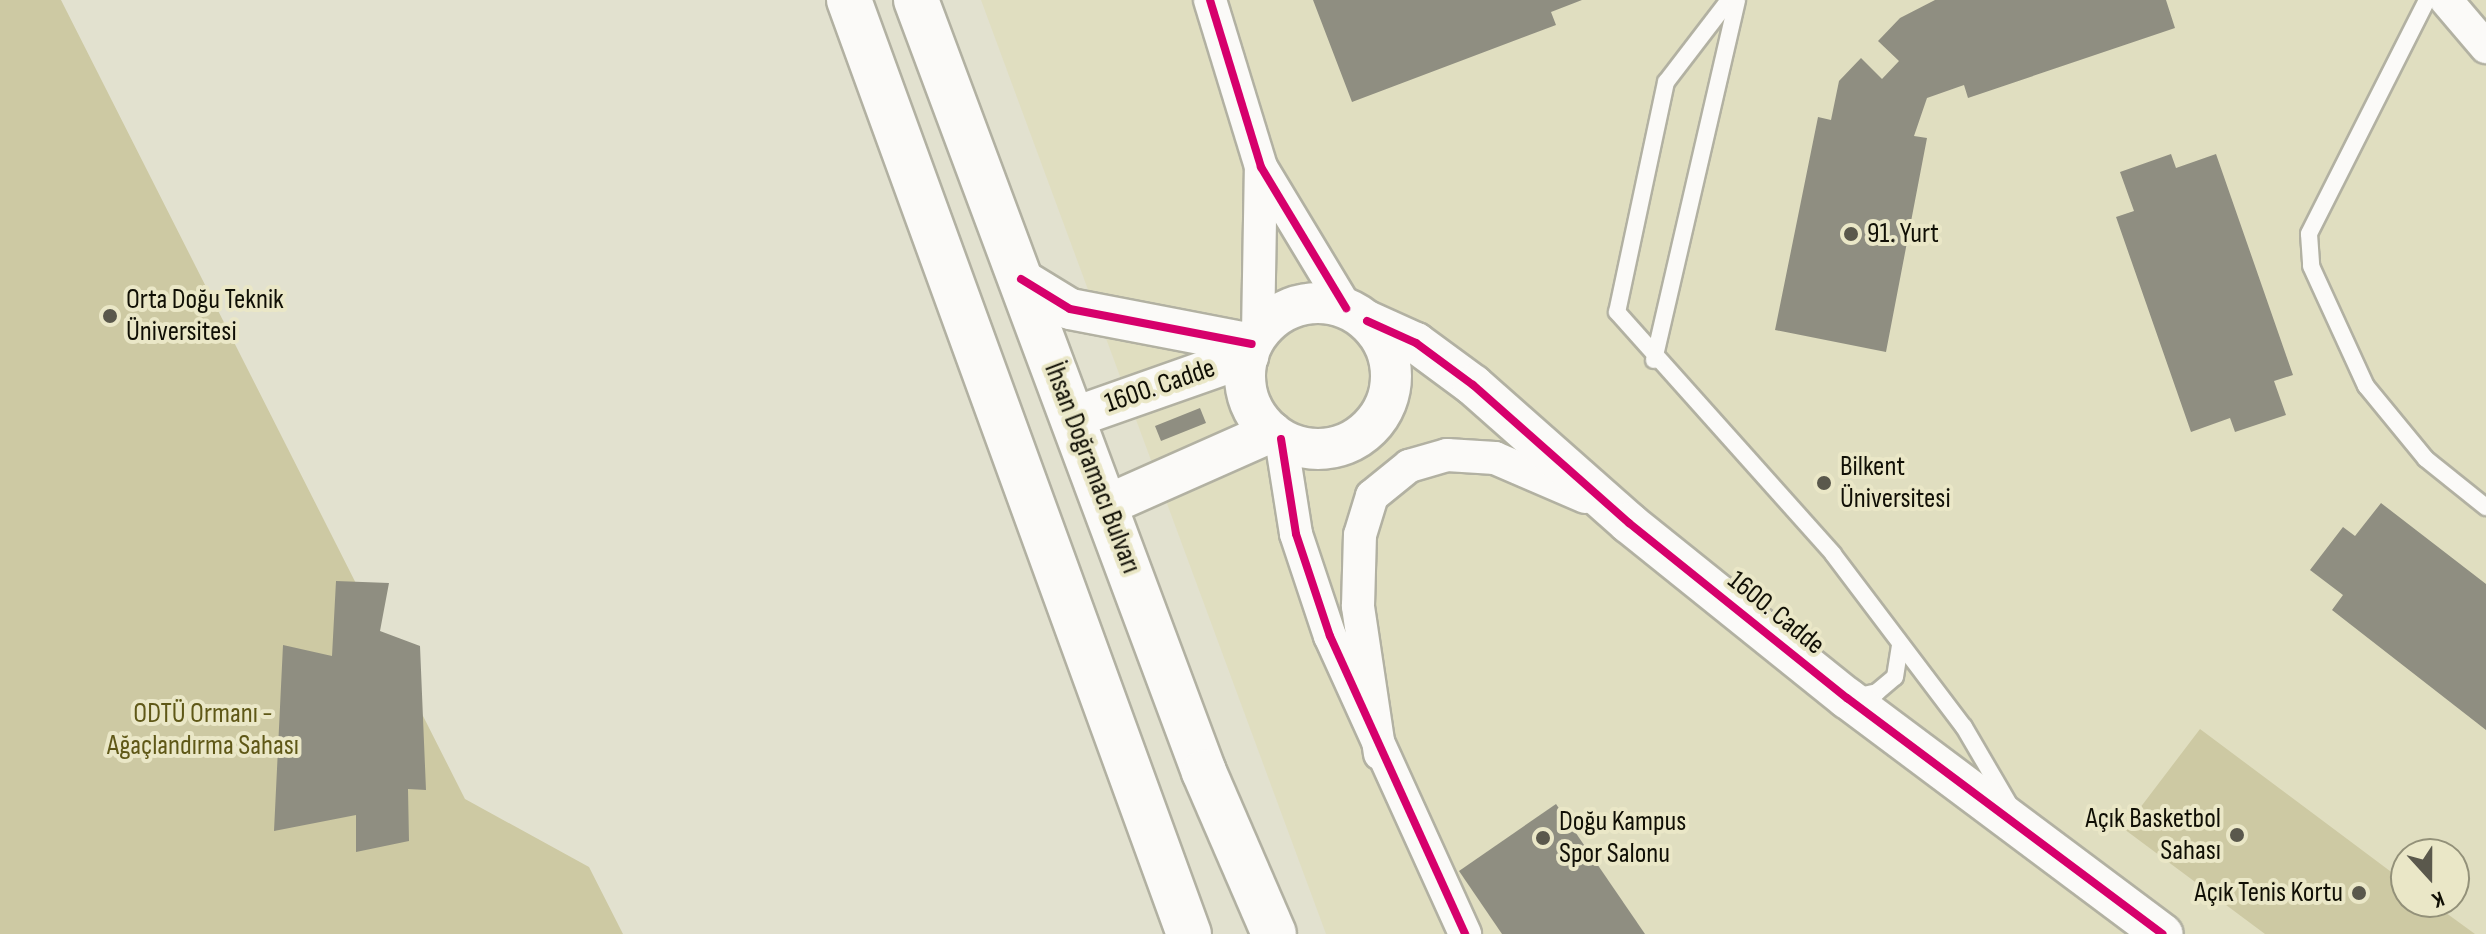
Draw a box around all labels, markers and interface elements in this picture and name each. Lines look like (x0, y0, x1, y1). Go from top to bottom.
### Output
place label: 91. Yurt (1867, 217, 1939, 251)
marker: 91. Yurt (1842, 225, 1860, 243)
place label: Orta Doğu Teknik Üniversitesi (126, 283, 284, 349)
marker: Orta Doğu Teknik Üniversitesi (101, 307, 119, 325)
street label: 1600. Cadde (1100, 351, 1220, 421)
street label: İhsan Doğramacı Bulvarı (1036, 358, 1148, 578)
place label: Bilkent Üniversitesi (1840, 450, 1951, 516)
marker: Bilkent Üniversitesi (1815, 474, 1833, 492)
street label: 1600. Cadde (1721, 564, 1831, 662)
park label: ODTÜ Ormanı - Ağaçlandırma Sahası (107, 697, 299, 763)
place label: Açık Basketbol Sahası (2085, 802, 2221, 868)
place label: Doğu Kampus Spor Salonu (1559, 805, 1686, 871)
marker: Açık Basketbol Sahası (2228, 826, 2246, 844)
marker: Doğu Kampus Spor Salonu (1534, 829, 1552, 847)
north arrow (2390, 838, 2470, 918)
place label: Açık Tenis Kortu (2194, 876, 2343, 910)
marker: Açık Tenis Kortu (2350, 884, 2368, 902)
text: K (2428, 884, 2448, 914)

